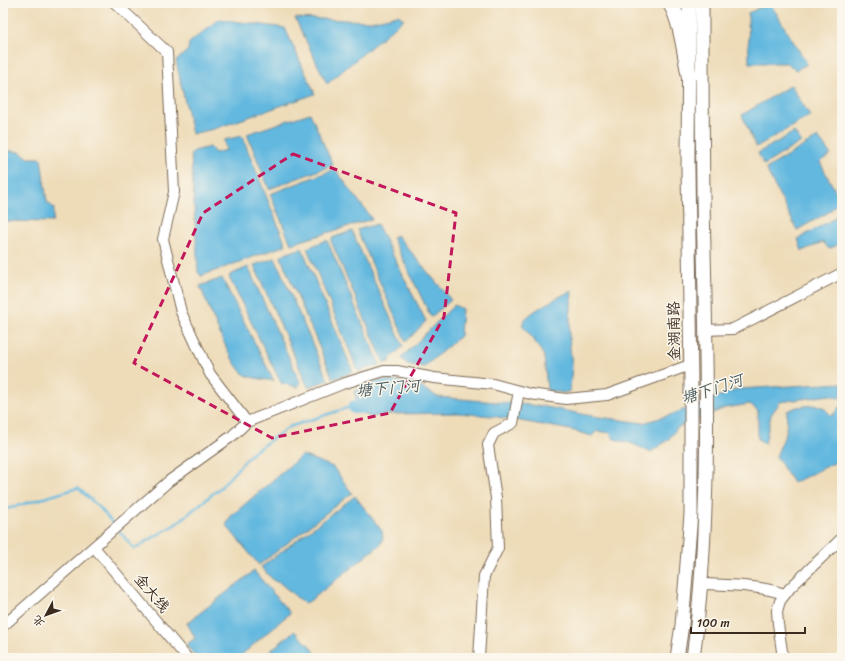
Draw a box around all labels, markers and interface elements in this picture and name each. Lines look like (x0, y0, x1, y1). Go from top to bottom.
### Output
street label: 金湖南路 (660, 301, 688, 361)
water label: 塘下门河 (677, 364, 750, 413)
water label: 塘下门河 (355, 371, 424, 405)
street label: 金大线 (128, 567, 176, 619)
north arrow (26, 595, 66, 635)
scale bar (691, 609, 805, 635)
text: 北 (28, 611, 50, 632)
text: 100 m (697, 612, 730, 634)

